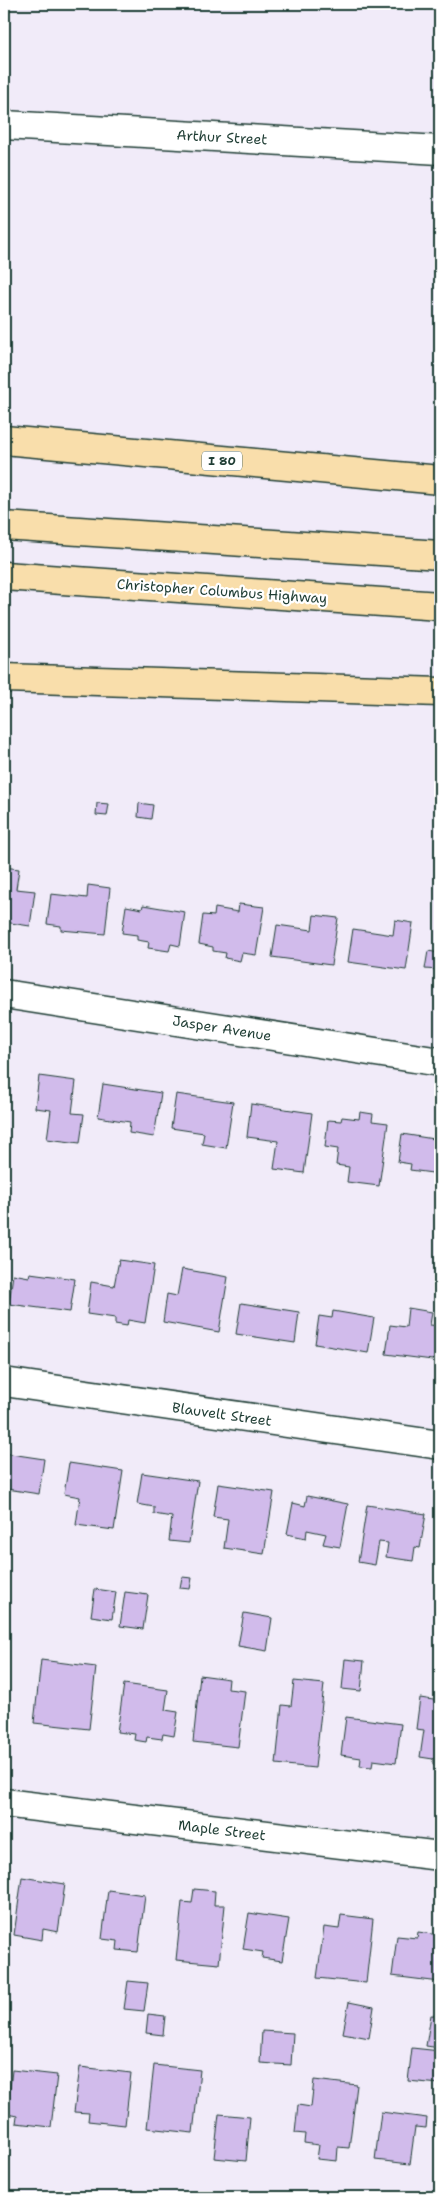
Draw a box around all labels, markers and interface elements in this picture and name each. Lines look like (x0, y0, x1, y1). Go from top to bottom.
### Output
street label: Arthur Street (176, 126, 268, 148)
road number: I 80 (202, 452, 242, 471)
street label: Christopher Columbus Highway (116, 575, 328, 607)
street label: Jasper Avenue (171, 1011, 273, 1045)
street label: Blauvelt Street (171, 1398, 273, 1430)
street label: Maple Street (177, 1816, 267, 1844)

